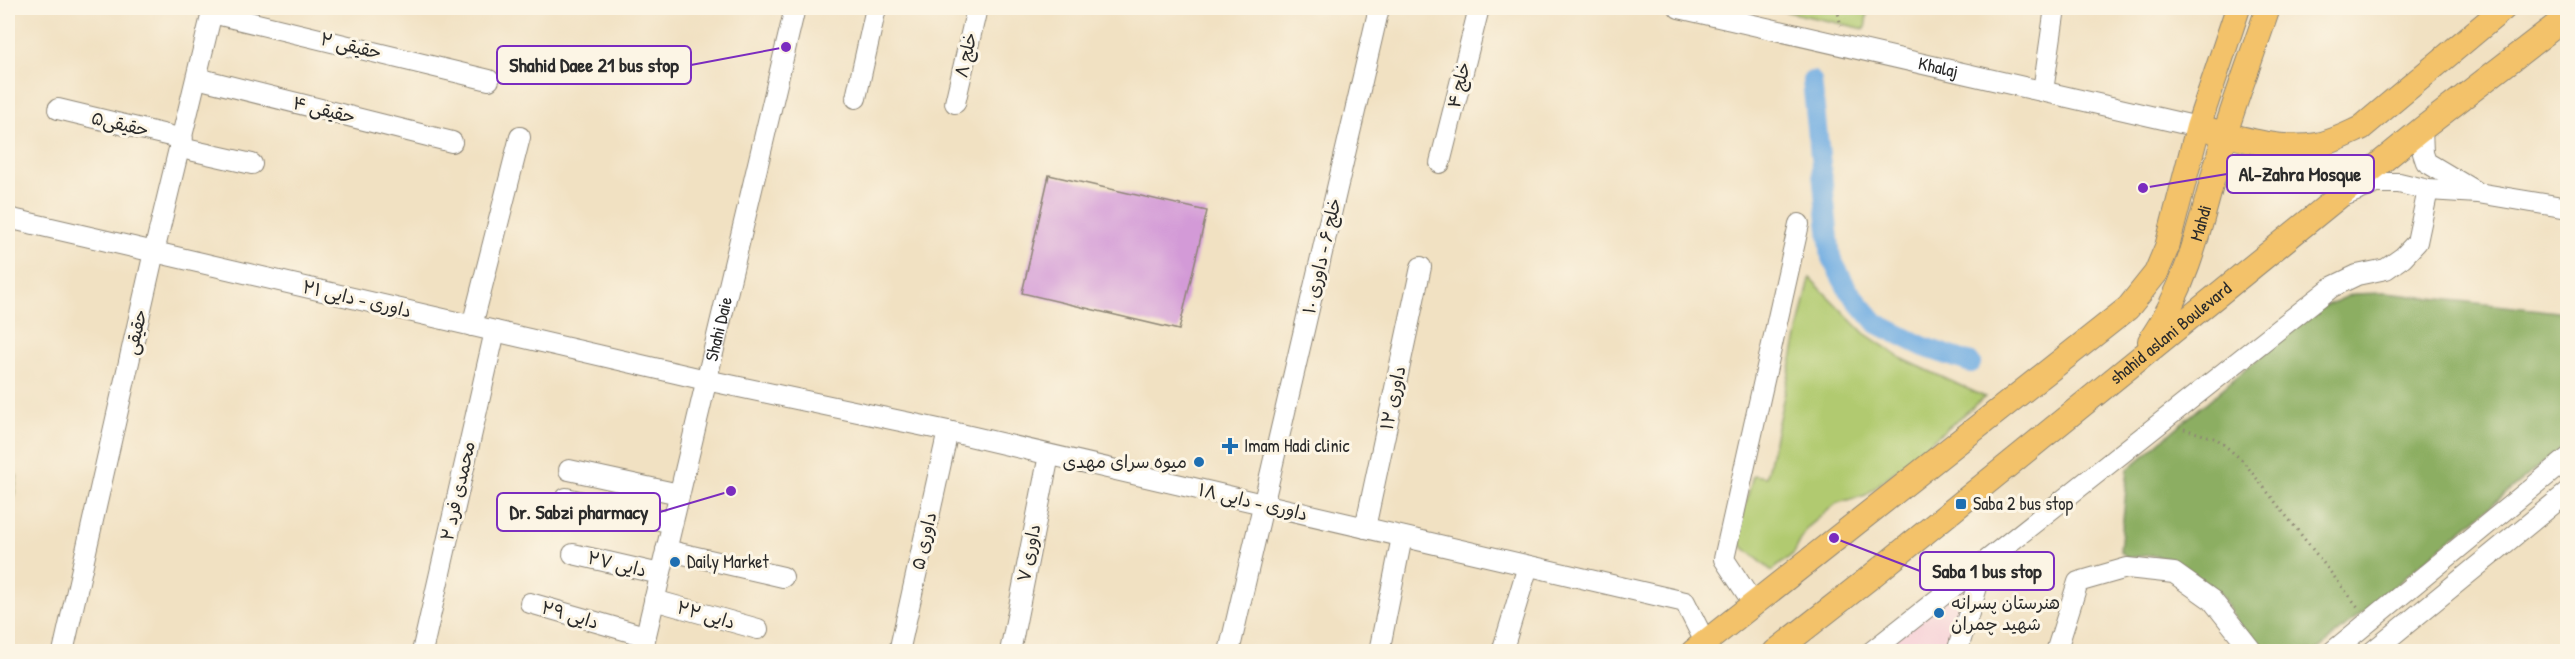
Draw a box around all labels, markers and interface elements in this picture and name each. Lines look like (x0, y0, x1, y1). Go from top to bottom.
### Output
street label: حقیقی ۲ (318, 26, 384, 65)
street label: خلج ۸ (948, 30, 983, 80)
callout: Shahid Daee 21 bus stop (497, 46, 691, 84)
street label: Khalaj (1916, 50, 1961, 84)
text: Shahid Daee 21 bus stop (509, 51, 679, 79)
street label: خلج ۴ (1441, 59, 1476, 111)
street label: حقیقی ۴ (290, 90, 358, 129)
street label: حقیقی۵ (89, 105, 151, 142)
callout: Al-Zahra Mosque (2227, 155, 2374, 193)
text: Al-Zahra Mosque (2239, 160, 2361, 188)
street label: خلج ۶ - داوری ۱۰ (1296, 195, 1347, 316)
street label: Mahdi (2183, 202, 2217, 244)
street label: داوری - دایی ۲۱ (300, 274, 414, 323)
street label: shahid aslani Boulevard (2104, 276, 2236, 390)
street label: Shahi Daie (699, 294, 738, 364)
street label: حقیقی (118, 307, 153, 357)
street label: داوری ۱۲ (1374, 364, 1411, 432)
place label: Imam Hadi clinic (1244, 433, 1350, 458)
marker: Imam Hadi clinic (1221, 437, 1239, 455)
street label: محمدی فرد ۲ (434, 439, 481, 543)
place label: میوه سرای مهدی (1062, 449, 1187, 474)
marker: میوه سرای مهدی (1192, 455, 1206, 469)
street label: داوری - دایی ۱۸ (1196, 477, 1310, 526)
place label: Saba 2 bus stop (1973, 491, 2074, 516)
callout: Dr. Sabzi pharmacy (497, 493, 660, 531)
marker: Saba 2 bus stop (1954, 497, 1968, 511)
text: Dr. Sabzi pharmacy (509, 498, 649, 526)
street label: داوری ۵ (905, 510, 942, 572)
street label: داوری ۷ (1011, 522, 1046, 584)
street label: دایی ۲۷ (585, 545, 649, 582)
place label: Daily Market (687, 549, 770, 574)
callout: Saba 1 bus stop (1920, 552, 2054, 590)
marker: Daily Market (668, 555, 682, 569)
text: Saba 1 bus stop (1932, 557, 2042, 585)
place label: هنرستان پسرانه شهید چمران (1951, 590, 2060, 636)
street label: دایی ۲۹ (539, 594, 602, 635)
street label: دایی ۲۲ (674, 594, 738, 635)
marker: هنرستان پسرانه شهید چمران (1932, 606, 1946, 620)

